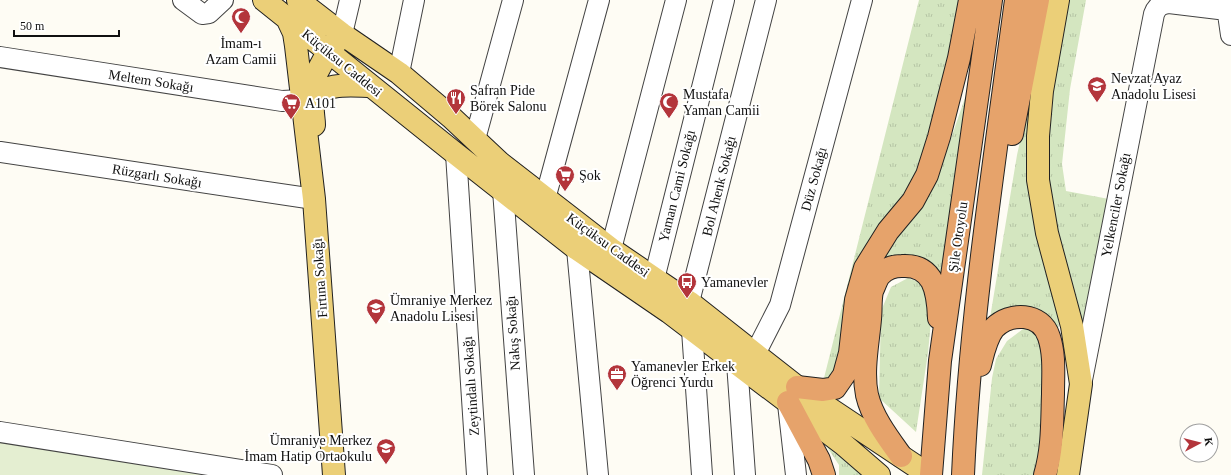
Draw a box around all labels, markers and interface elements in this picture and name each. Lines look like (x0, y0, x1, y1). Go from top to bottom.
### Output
mosque icon: İmam-ı Azam Camii (230, 6, 252, 34)
scale bar (14, 12, 119, 38)
text: 50 m (20, 19, 45, 33)
street label: Küçüksu Caddesi (299, 26, 385, 100)
place label: İmam-ı Azam Camii (205, 36, 277, 67)
street label: Meltem Sokağı (107, 67, 195, 95)
place label: Nevzat Ayaz Anadolu Lisesi (1111, 71, 1196, 102)
school or university icon: Nevzat Ayaz Anadolu Lisesi (1086, 75, 1108, 103)
place label: Safran Pide Börek Salonu (470, 83, 547, 114)
restaurant icon: Safran Pide Börek Salonu (445, 87, 467, 115)
place label: Mustafa Yaman Camii (683, 87, 760, 118)
mosque icon: Mustafa Yaman Camii (658, 91, 680, 119)
supermarket icon: A101 (280, 92, 302, 120)
place label: A101 (305, 96, 336, 111)
street label: Yaman Cami Sokağı (656, 128, 698, 244)
street label: Bol Ahenk Sokağı (699, 134, 739, 238)
street label: Düz Sokağı (798, 145, 830, 213)
street label: Yelkenciler Sokağı (1098, 151, 1134, 259)
street label: Rüzgarlı Sokağı (111, 162, 203, 191)
supermarket icon: Şok (554, 164, 576, 192)
place label: Şok (579, 168, 601, 183)
street label: Şile Otoyolu (946, 201, 970, 273)
street label: Küçüksu Caddesi (564, 210, 652, 280)
street label: Fırtına Sokağı (310, 238, 330, 318)
bus stop icon: Yamanevler (676, 271, 698, 299)
place label: Yamanevler (701, 275, 768, 290)
place label: Ümraniye Merkez Anadolu Lisesi (390, 292, 492, 324)
street label: Nakış Sokağı (503, 295, 523, 371)
school or university icon: Ümraniye Merkez Anadolu Lisesi (365, 297, 387, 325)
street label: Zeytindalı Sokağı (460, 336, 482, 436)
place label: Yamanevler Erkek Öğrenci Yurdu (631, 359, 735, 390)
office icon: Yamanevler Erkek Öğrenci Yurdu (606, 363, 628, 391)
north arrow (1179, 423, 1219, 463)
place label: Ümraniye Merkez İmam Hatip Ortaokulu (244, 432, 372, 464)
school or university icon: Ümraniye Merkez İmam Hatip Ortaokulu (375, 437, 397, 465)
text: K (1202, 437, 1215, 447)

